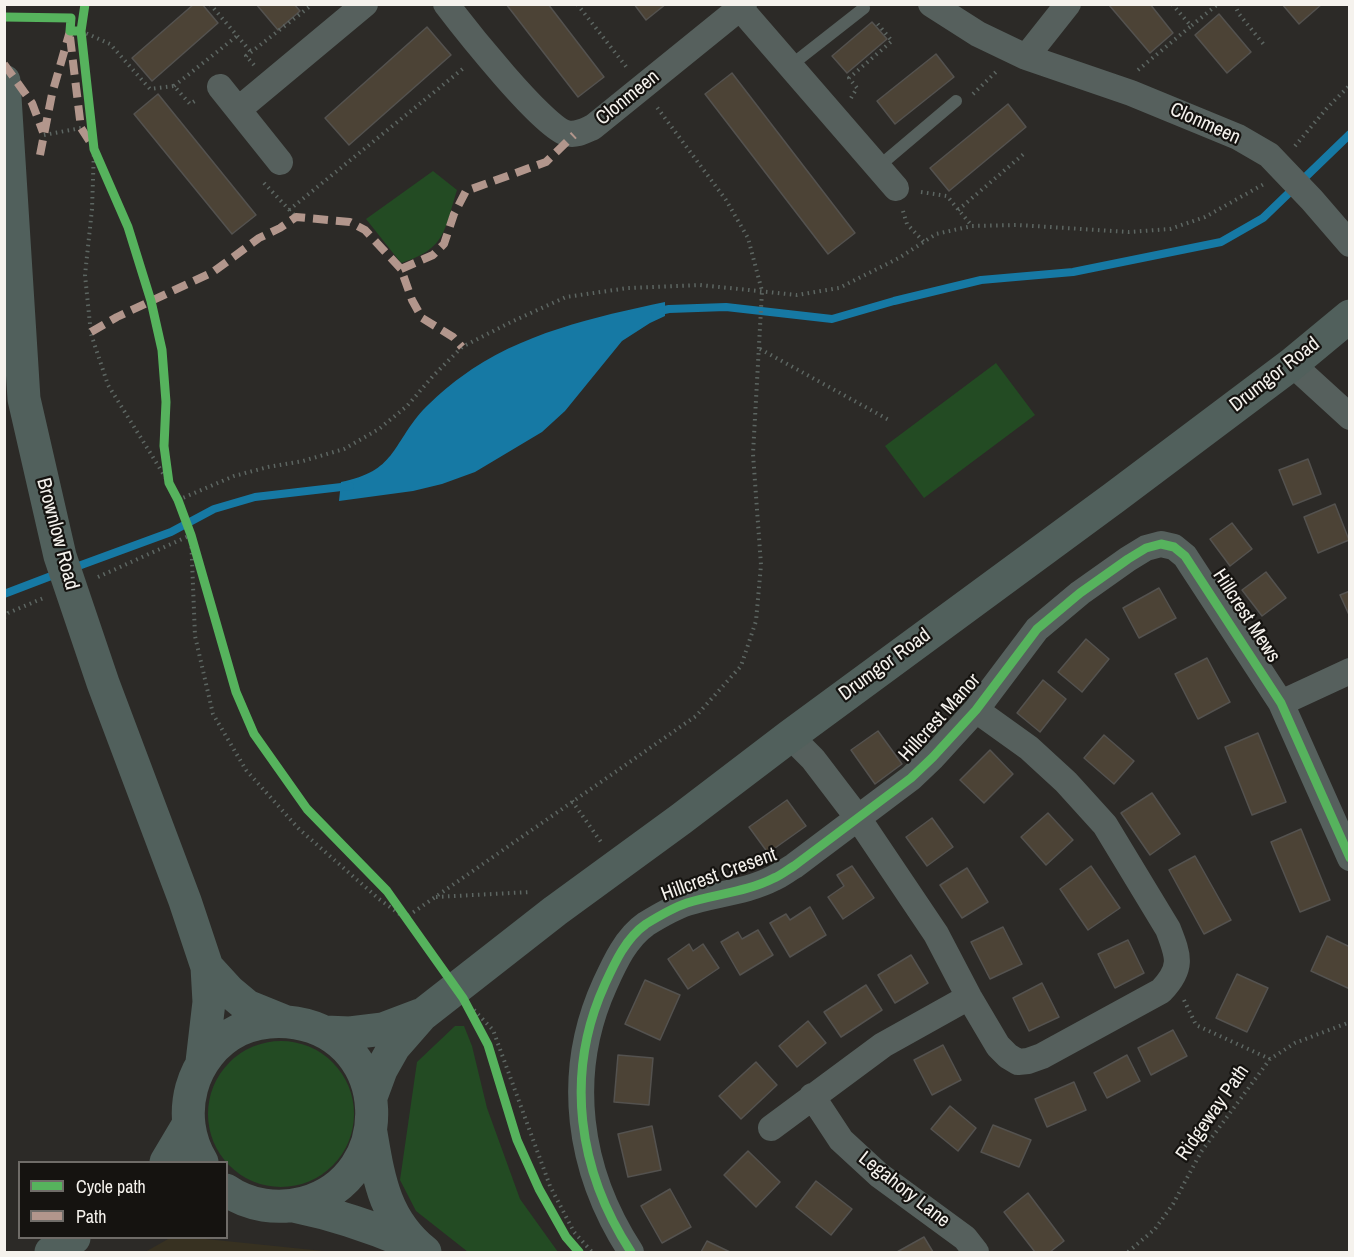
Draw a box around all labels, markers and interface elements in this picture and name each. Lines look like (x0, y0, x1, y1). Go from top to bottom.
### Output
street label: Clonmeen (591, 65, 665, 131)
street label: Clonmeen (1166, 98, 1244, 150)
street label: Drumgor Road (1225, 332, 1325, 418)
street label: Brownlow Road (31, 475, 83, 593)
street label: Hillcrest Mews (1207, 565, 1285, 667)
street label: Drumgor Road (834, 624, 936, 706)
street label: Hillcrest Manor (894, 669, 986, 767)
street label: Hillcrest Cresent (658, 843, 780, 907)
street label: Ridgeway Path (1171, 1061, 1255, 1165)
street label: Legahory Lane (854, 1147, 954, 1233)
legend (18, 1161, 228, 1239)
text: Cycle path (76, 1174, 146, 1199)
text: Path (76, 1204, 106, 1229)

